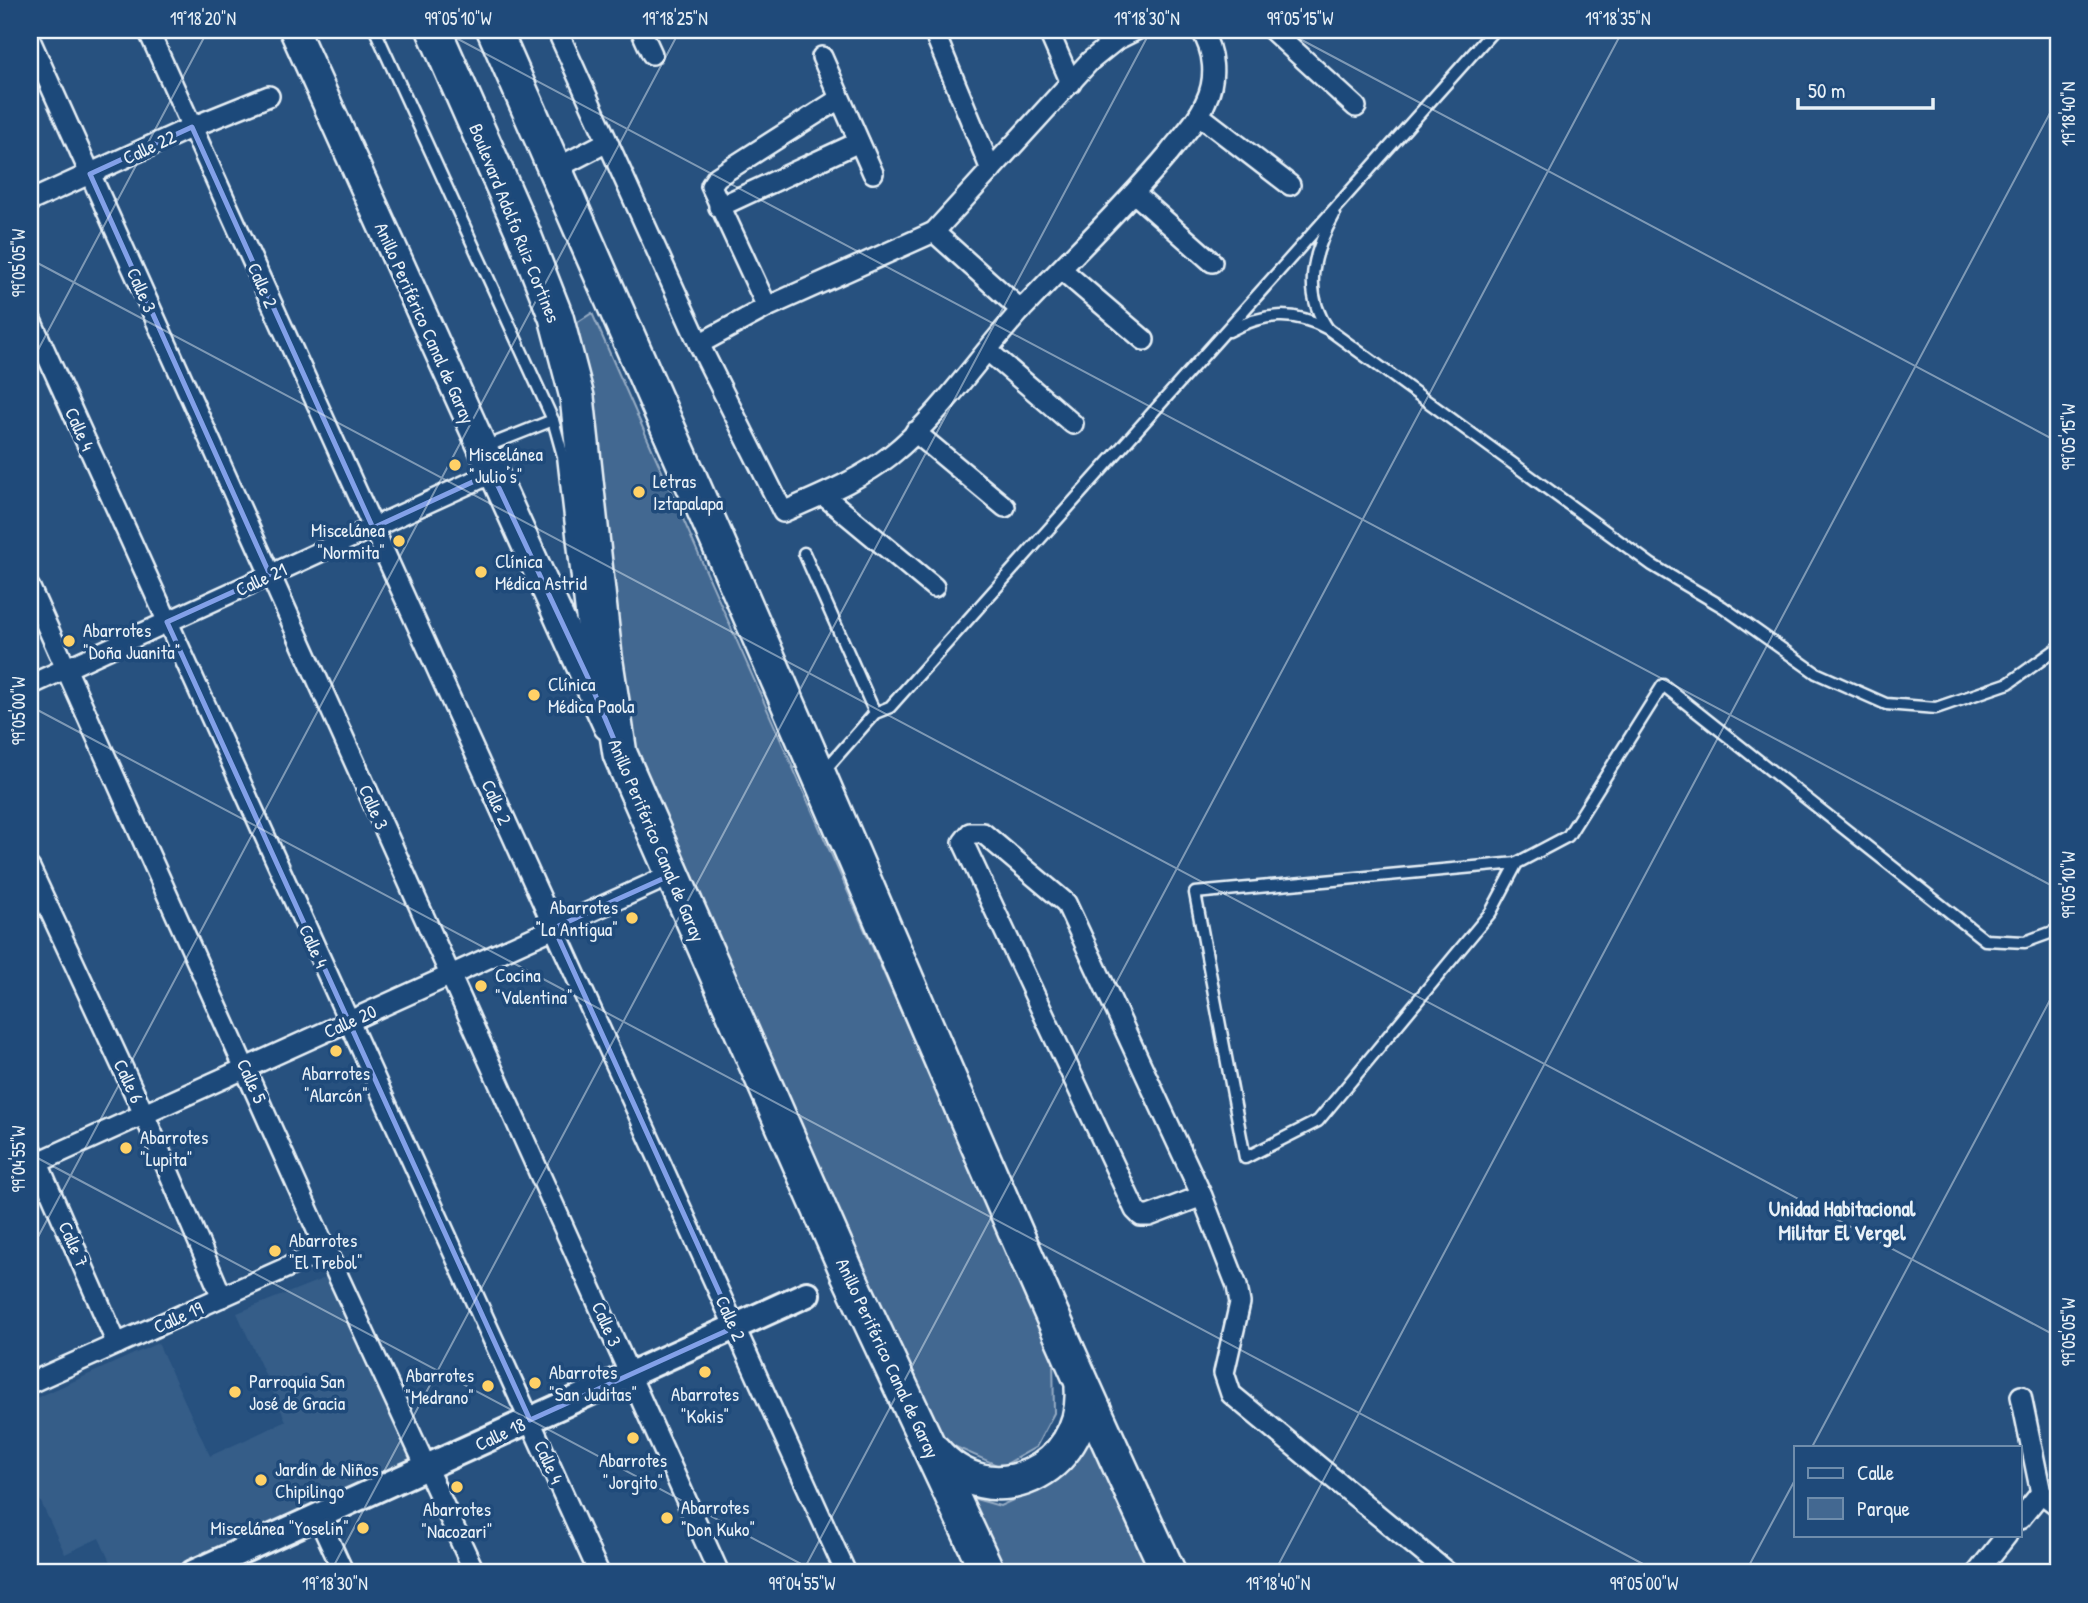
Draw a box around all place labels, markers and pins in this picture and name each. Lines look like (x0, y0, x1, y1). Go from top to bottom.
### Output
place label: Miscelánea "Julio's" (469, 441, 543, 489)
marker: Miscelánea "Julio's" (447, 457, 463, 473)
place label: Letras Iztapalapa (653, 468, 724, 516)
marker: Letras Iztapalapa (631, 484, 647, 500)
place label: Miscelánea "Normita" (311, 517, 386, 565)
marker: Miscelánea "Normita" (391, 533, 407, 549)
place label: Clínica Médica Astrid (495, 548, 587, 596)
marker: Clínica Médica Astrid (473, 564, 489, 580)
place label: Abarrotes "Doña Juanita" (83, 617, 181, 665)
marker: Abarrotes "Doña Juanita" (61, 633, 77, 649)
place label: Clínica Médica Paola (548, 671, 635, 719)
marker: Clínica Médica Paola (526, 687, 542, 703)
place label: Abarrotes "La Antigua" (535, 894, 618, 942)
marker: Abarrotes "La Antigua" (624, 910, 640, 926)
place label: Cocina "Valentina" (495, 962, 573, 1010)
marker: Cocina "Valentina" (473, 978, 489, 994)
marker: Abarrotes "Alarcón" (328, 1043, 344, 1059)
place label: Abarrotes "Alarcón" (302, 1060, 370, 1108)
place label: Abarrotes "Lupita" (140, 1124, 208, 1172)
marker: Abarrotes "Lupita" (118, 1140, 134, 1156)
place label: Abarrotes "El Trebol" (289, 1227, 363, 1275)
marker: Abarrotes "El Trebol" (267, 1243, 283, 1259)
place label: Abarrotes "San Juditas" (549, 1359, 637, 1407)
place label: Abarrotes "Medrano" (405, 1362, 474, 1410)
marker: Abarrotes "Kokis" (697, 1364, 713, 1380)
place label: Parroquia San José de Gracia (249, 1368, 346, 1416)
marker: Abarrotes "San Juditas" (527, 1375, 543, 1391)
marker: Abarrotes "Medrano" (480, 1378, 496, 1394)
place label: Abarrotes "Kokis" (671, 1381, 739, 1429)
marker: Parroquia San José de Gracia (227, 1384, 243, 1400)
marker: Abarrotes "Jorgito" (625, 1430, 641, 1446)
place label: Abarrotes "Jorgito" (599, 1447, 667, 1495)
place label: Jardín de Niños Chipilingo (275, 1456, 379, 1504)
marker: Jardín de Niños Chipilingo (253, 1472, 269, 1488)
marker: Abarrotes "Nacozari" (449, 1479, 465, 1495)
place label: Abarrotes "Don Kuko" (681, 1494, 755, 1542)
place label: Abarrotes "Nacozari" (421, 1496, 493, 1544)
marker: Abarrotes "Don Kuko" (659, 1510, 675, 1526)
place label: Miscelánea "Yoselin" (210, 1515, 349, 1541)
marker: Miscelánea "Yoselin" (355, 1520, 371, 1536)

